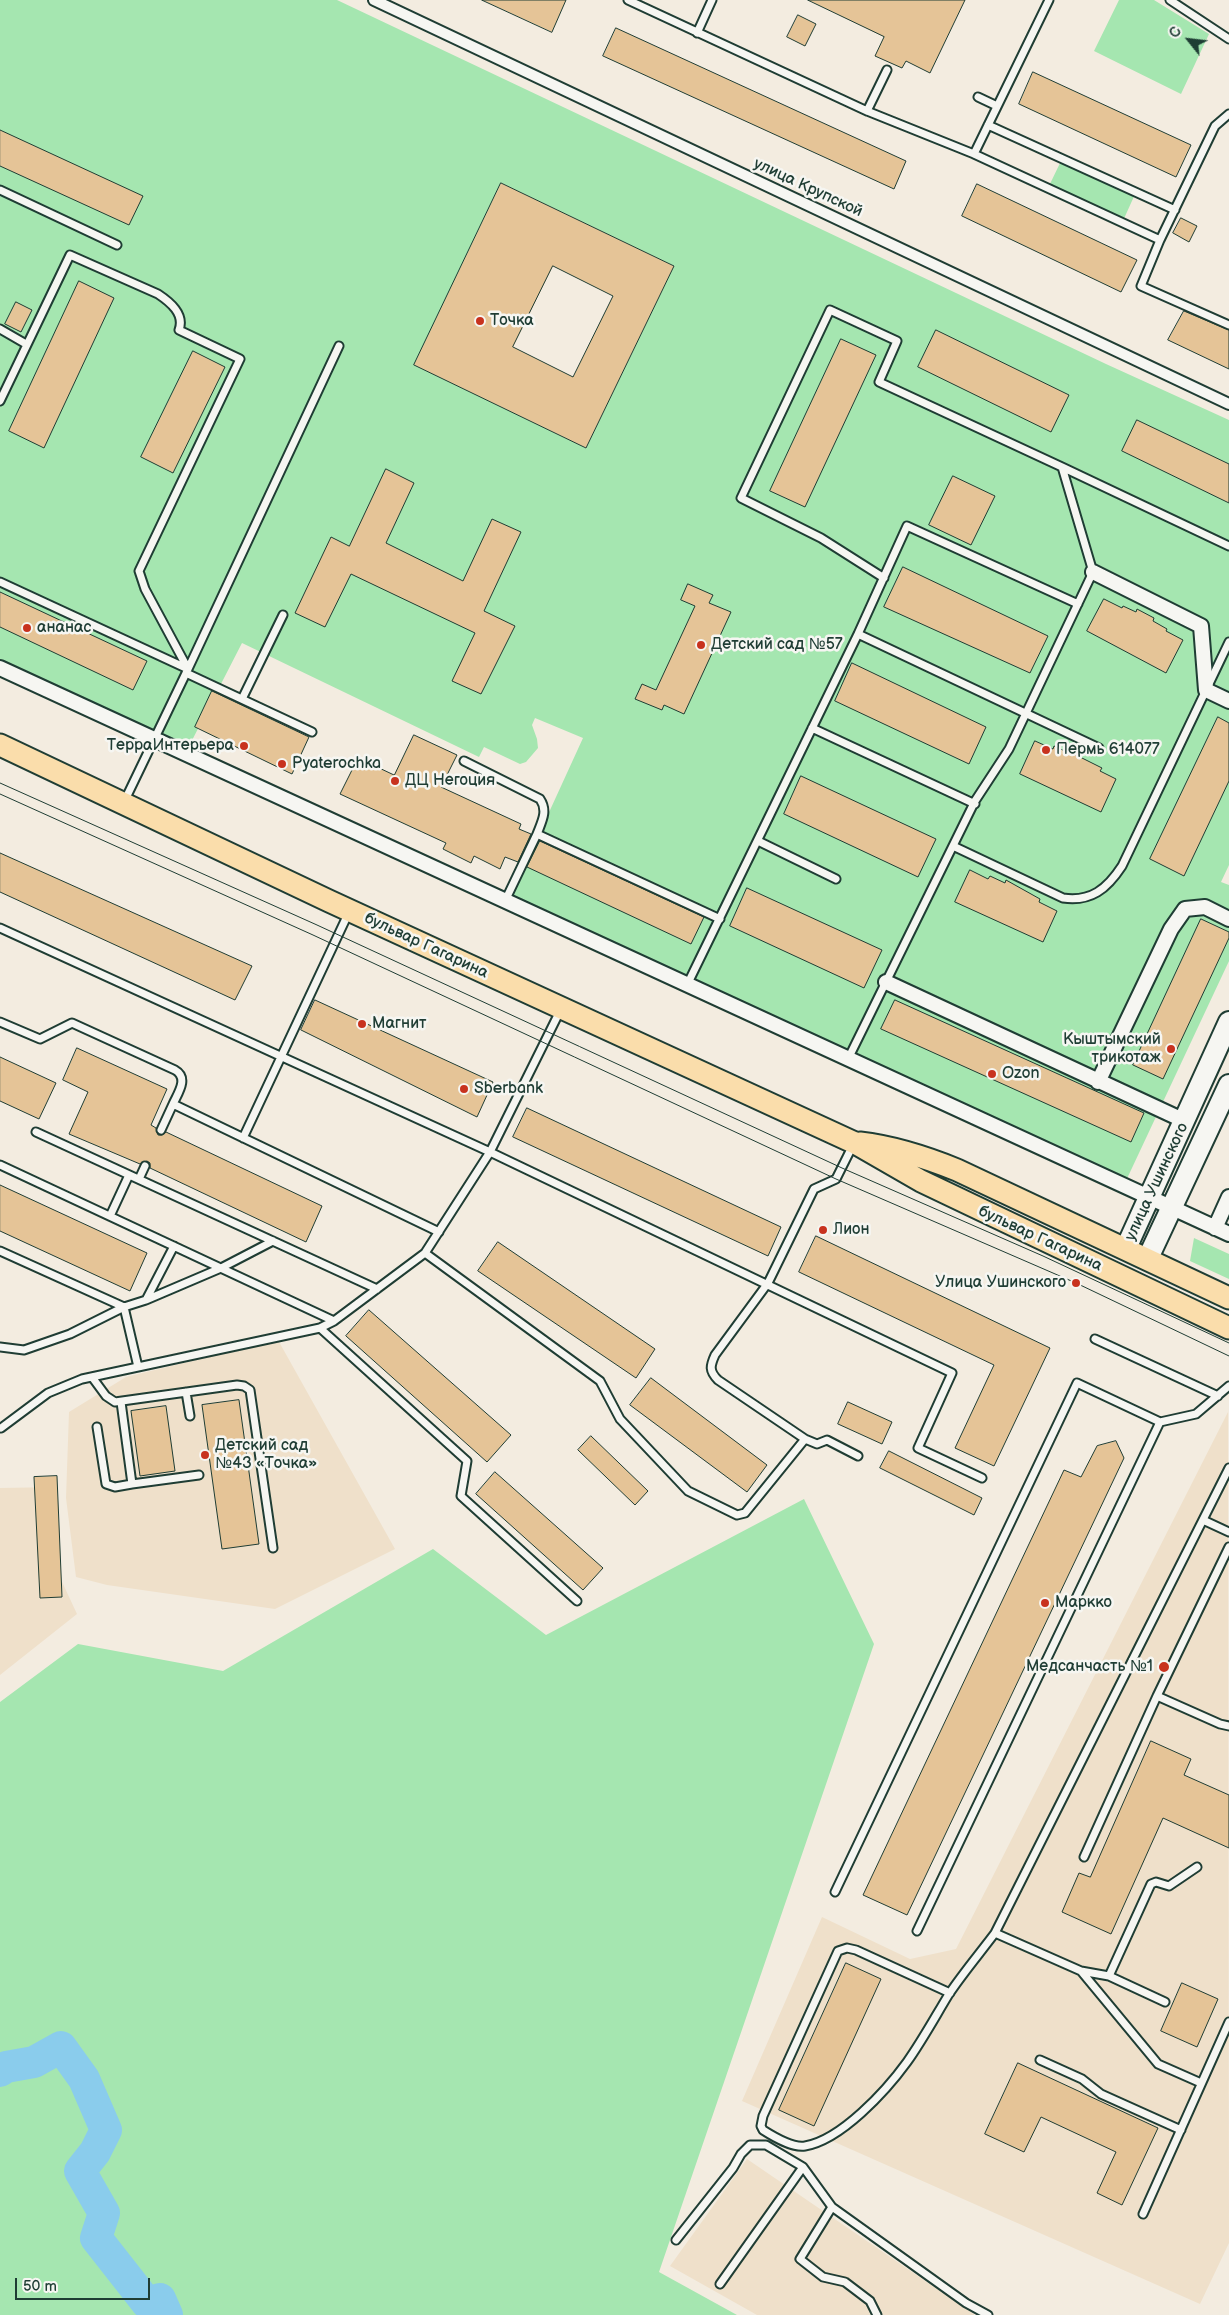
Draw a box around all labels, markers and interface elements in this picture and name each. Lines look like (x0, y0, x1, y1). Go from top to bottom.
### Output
north arrow (1164, 15, 1214, 65)
text: С (1166, 24, 1185, 41)
street label: улица Крупской (750, 154, 866, 222)
place label: Точка (490, 311, 534, 331)
marker: Точка (474, 315, 486, 327)
place label: ананас (37, 618, 91, 638)
marker: ананас (21, 622, 33, 634)
place label: Детский сад №57 (711, 635, 843, 655)
marker: Детский сад №57 (695, 639, 707, 651)
place label: ТерраИнтерьера (107, 736, 234, 756)
marker: ТерраИнтерьера (238, 740, 250, 752)
place label: Пермь 614077 (1056, 740, 1160, 760)
marker: Пермь 614077 (1040, 744, 1052, 756)
place label: Pyaterochka (292, 754, 381, 774)
marker: Pyaterochka (276, 758, 288, 770)
place label: ДЦ Негоция (405, 771, 495, 791)
marker: ДЦ Негоция (389, 775, 401, 787)
street label: бульвар Гагарина (361, 909, 491, 983)
place label: Магнит (372, 1014, 427, 1034)
marker: Магнит (356, 1018, 368, 1030)
place label: Кыштымский трикотаж (1063, 1030, 1161, 1068)
marker: Кыштымский трикотаж (1165, 1043, 1177, 1055)
place label: Ozon (1002, 1064, 1040, 1084)
marker: Ozon (986, 1068, 998, 1080)
place label: Sberbank (474, 1079, 543, 1099)
marker: Sberbank (458, 1083, 470, 1095)
street label: улица Ушинского (1121, 1120, 1193, 1244)
street label: бульвар Гагарина (975, 1202, 1105, 1276)
place label: Лион (833, 1220, 870, 1240)
marker: Лион (817, 1224, 829, 1236)
place label: Улица Ушинского (935, 1273, 1066, 1293)
marker: Улица Ушинского (1070, 1277, 1082, 1289)
place label: Детский сад №43 «Точка» (215, 1436, 317, 1474)
marker: Детский сад №43 «Точка» (199, 1449, 211, 1461)
place label: Маркко (1055, 1593, 1112, 1613)
marker: Маркко (1039, 1597, 1051, 1609)
place label: Медсанчасть №1 (1026, 1657, 1153, 1677)
marker: Медсанчасть №1 (1157, 1660, 1171, 1674)
scale bar (18, 2268, 152, 2300)
text: 50 m (23, 2277, 57, 2296)

